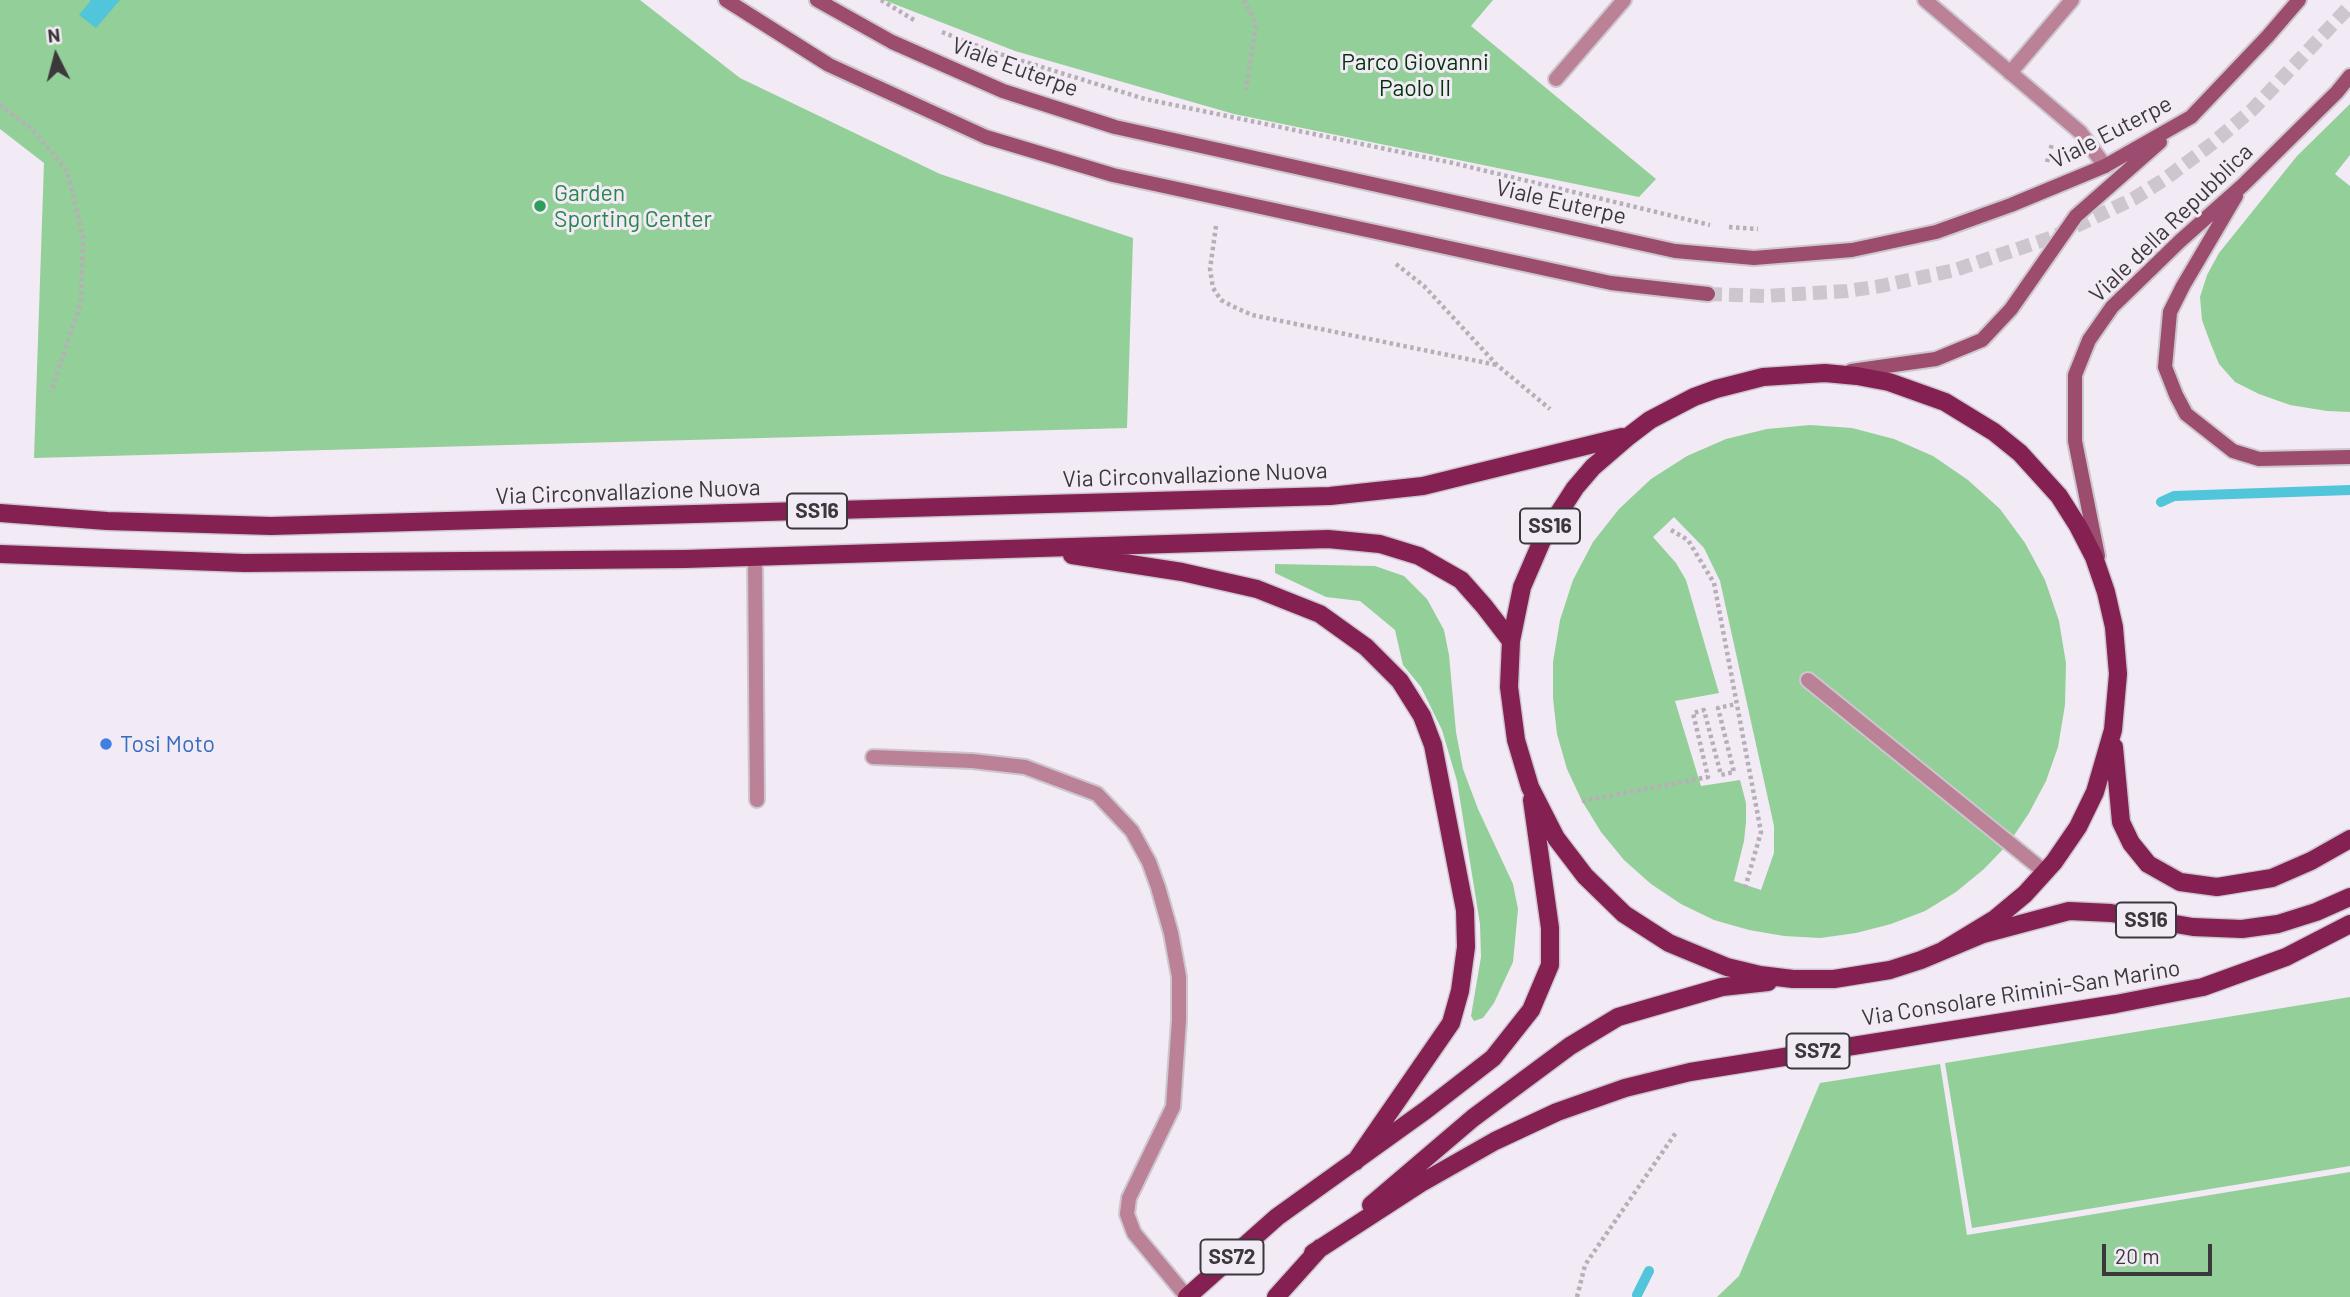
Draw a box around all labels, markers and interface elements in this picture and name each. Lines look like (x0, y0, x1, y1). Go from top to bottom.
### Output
north arrow (21, 21, 91, 91)
text: N (46, 23, 61, 47)
street label: Viale Euterpe (948, 31, 1082, 103)
park label: Parco Giovanni Paolo II (1341, 48, 1489, 102)
street label: Viale Euterpe (2045, 90, 2177, 174)
street label: Viale della Repubblica (2084, 138, 2258, 308)
street label: Viale Euterpe (1493, 174, 1629, 230)
place label: Garden Sporting Center (554, 179, 712, 233)
marker: Garden Sporting Center (532, 198, 548, 214)
street label: Via Circonvallazione Nuova (1062, 457, 1328, 493)
street label: Via Circonvallazione Nuova (495, 474, 761, 510)
road number: SS16 (787, 494, 847, 528)
road number: SS16 (1520, 508, 1580, 544)
place label: Tosi Moto (120, 730, 215, 758)
marker: Tosi Moto (98, 736, 114, 752)
road number: SS16 (2116, 902, 2176, 937)
street label: Via Consolare Rimini-San Marino (1860, 954, 2182, 1032)
road number: SS72 (1786, 1034, 1850, 1068)
scale bar (2105, 1230, 2215, 1274)
road number: SS72 (1200, 1240, 1264, 1274)
text: 20 m (2115, 1243, 2160, 1268)

